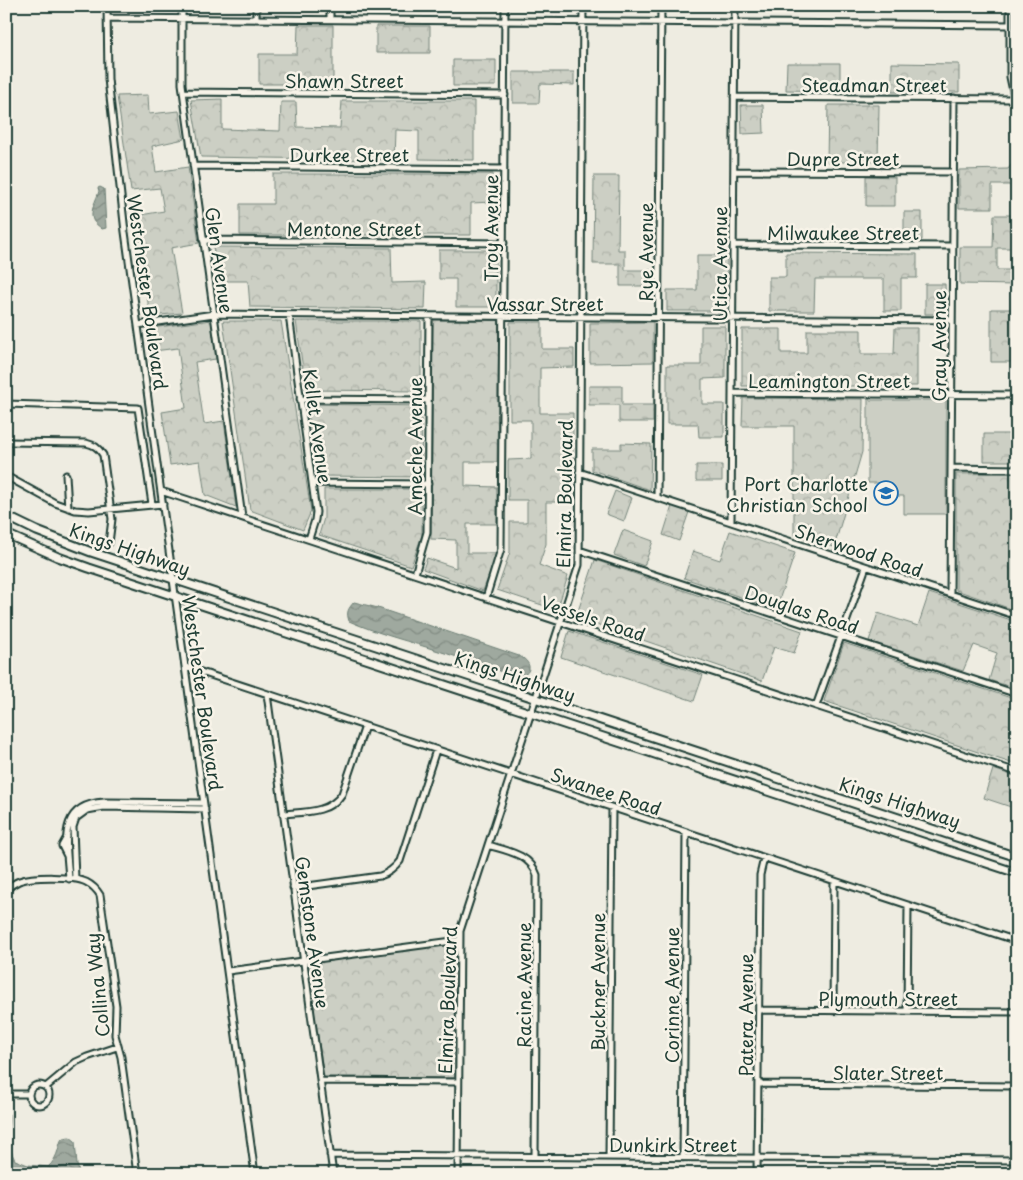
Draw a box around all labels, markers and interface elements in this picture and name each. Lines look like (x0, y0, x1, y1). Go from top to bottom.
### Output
street label: Shawn Street (284, 67, 404, 94)
street label: Steadman Street (801, 71, 947, 98)
street label: Durkee Street (289, 141, 409, 168)
street label: Dupre Street (787, 145, 899, 172)
street label: Troy Avenue (477, 174, 504, 282)
street label: Westchester Boulevard (121, 193, 175, 391)
street label: Rye Avenue (632, 202, 659, 302)
street label: Glen Avenue (199, 205, 241, 315)
street label: Utica Avenue (706, 206, 733, 322)
street label: Mentone Street (287, 215, 421, 242)
street label: Milwaukee Street (767, 219, 919, 246)
street label: Vassar Street (486, 290, 604, 317)
street label: Gray Avenue (925, 290, 952, 402)
street label: Kellet Avenue (297, 367, 339, 485)
street label: Leamington Street (748, 367, 910, 394)
street label: Ameche Avenue (401, 377, 428, 515)
street label: Elmira Boulevard (549, 420, 579, 568)
place label: Port Charlotte Christian School (726, 470, 868, 518)
school or university icon: Port Charlotte Christian School (873, 480, 899, 506)
street label: Kings Highway (66, 516, 194, 582)
street label: Sherwood Road (792, 517, 926, 583)
street label: Douglas Road (742, 578, 862, 640)
street label: Vessels Road (537, 588, 649, 648)
street label: Westchester Boulevard (176, 594, 230, 792)
street label: Kings Highway (451, 644, 579, 708)
street label: Swanee Road (547, 760, 665, 822)
street label: Kings Highway (836, 770, 964, 834)
street label: Gemstone Avenue (289, 854, 337, 1010)
street label: Buckner Avenue (584, 913, 611, 1051)
street label: Racine Avenue (510, 922, 537, 1048)
street label: Elmira Boulevard (431, 925, 463, 1075)
street label: Corinne Avenue (658, 927, 685, 1063)
street label: Collina Way (78, 932, 116, 1038)
street label: Patera Avenue (732, 953, 759, 1077)
street label: Plymouth Street (818, 985, 958, 1012)
street label: Slater Street (833, 1059, 943, 1086)
street label: Dunkirk Street (609, 1131, 737, 1158)

